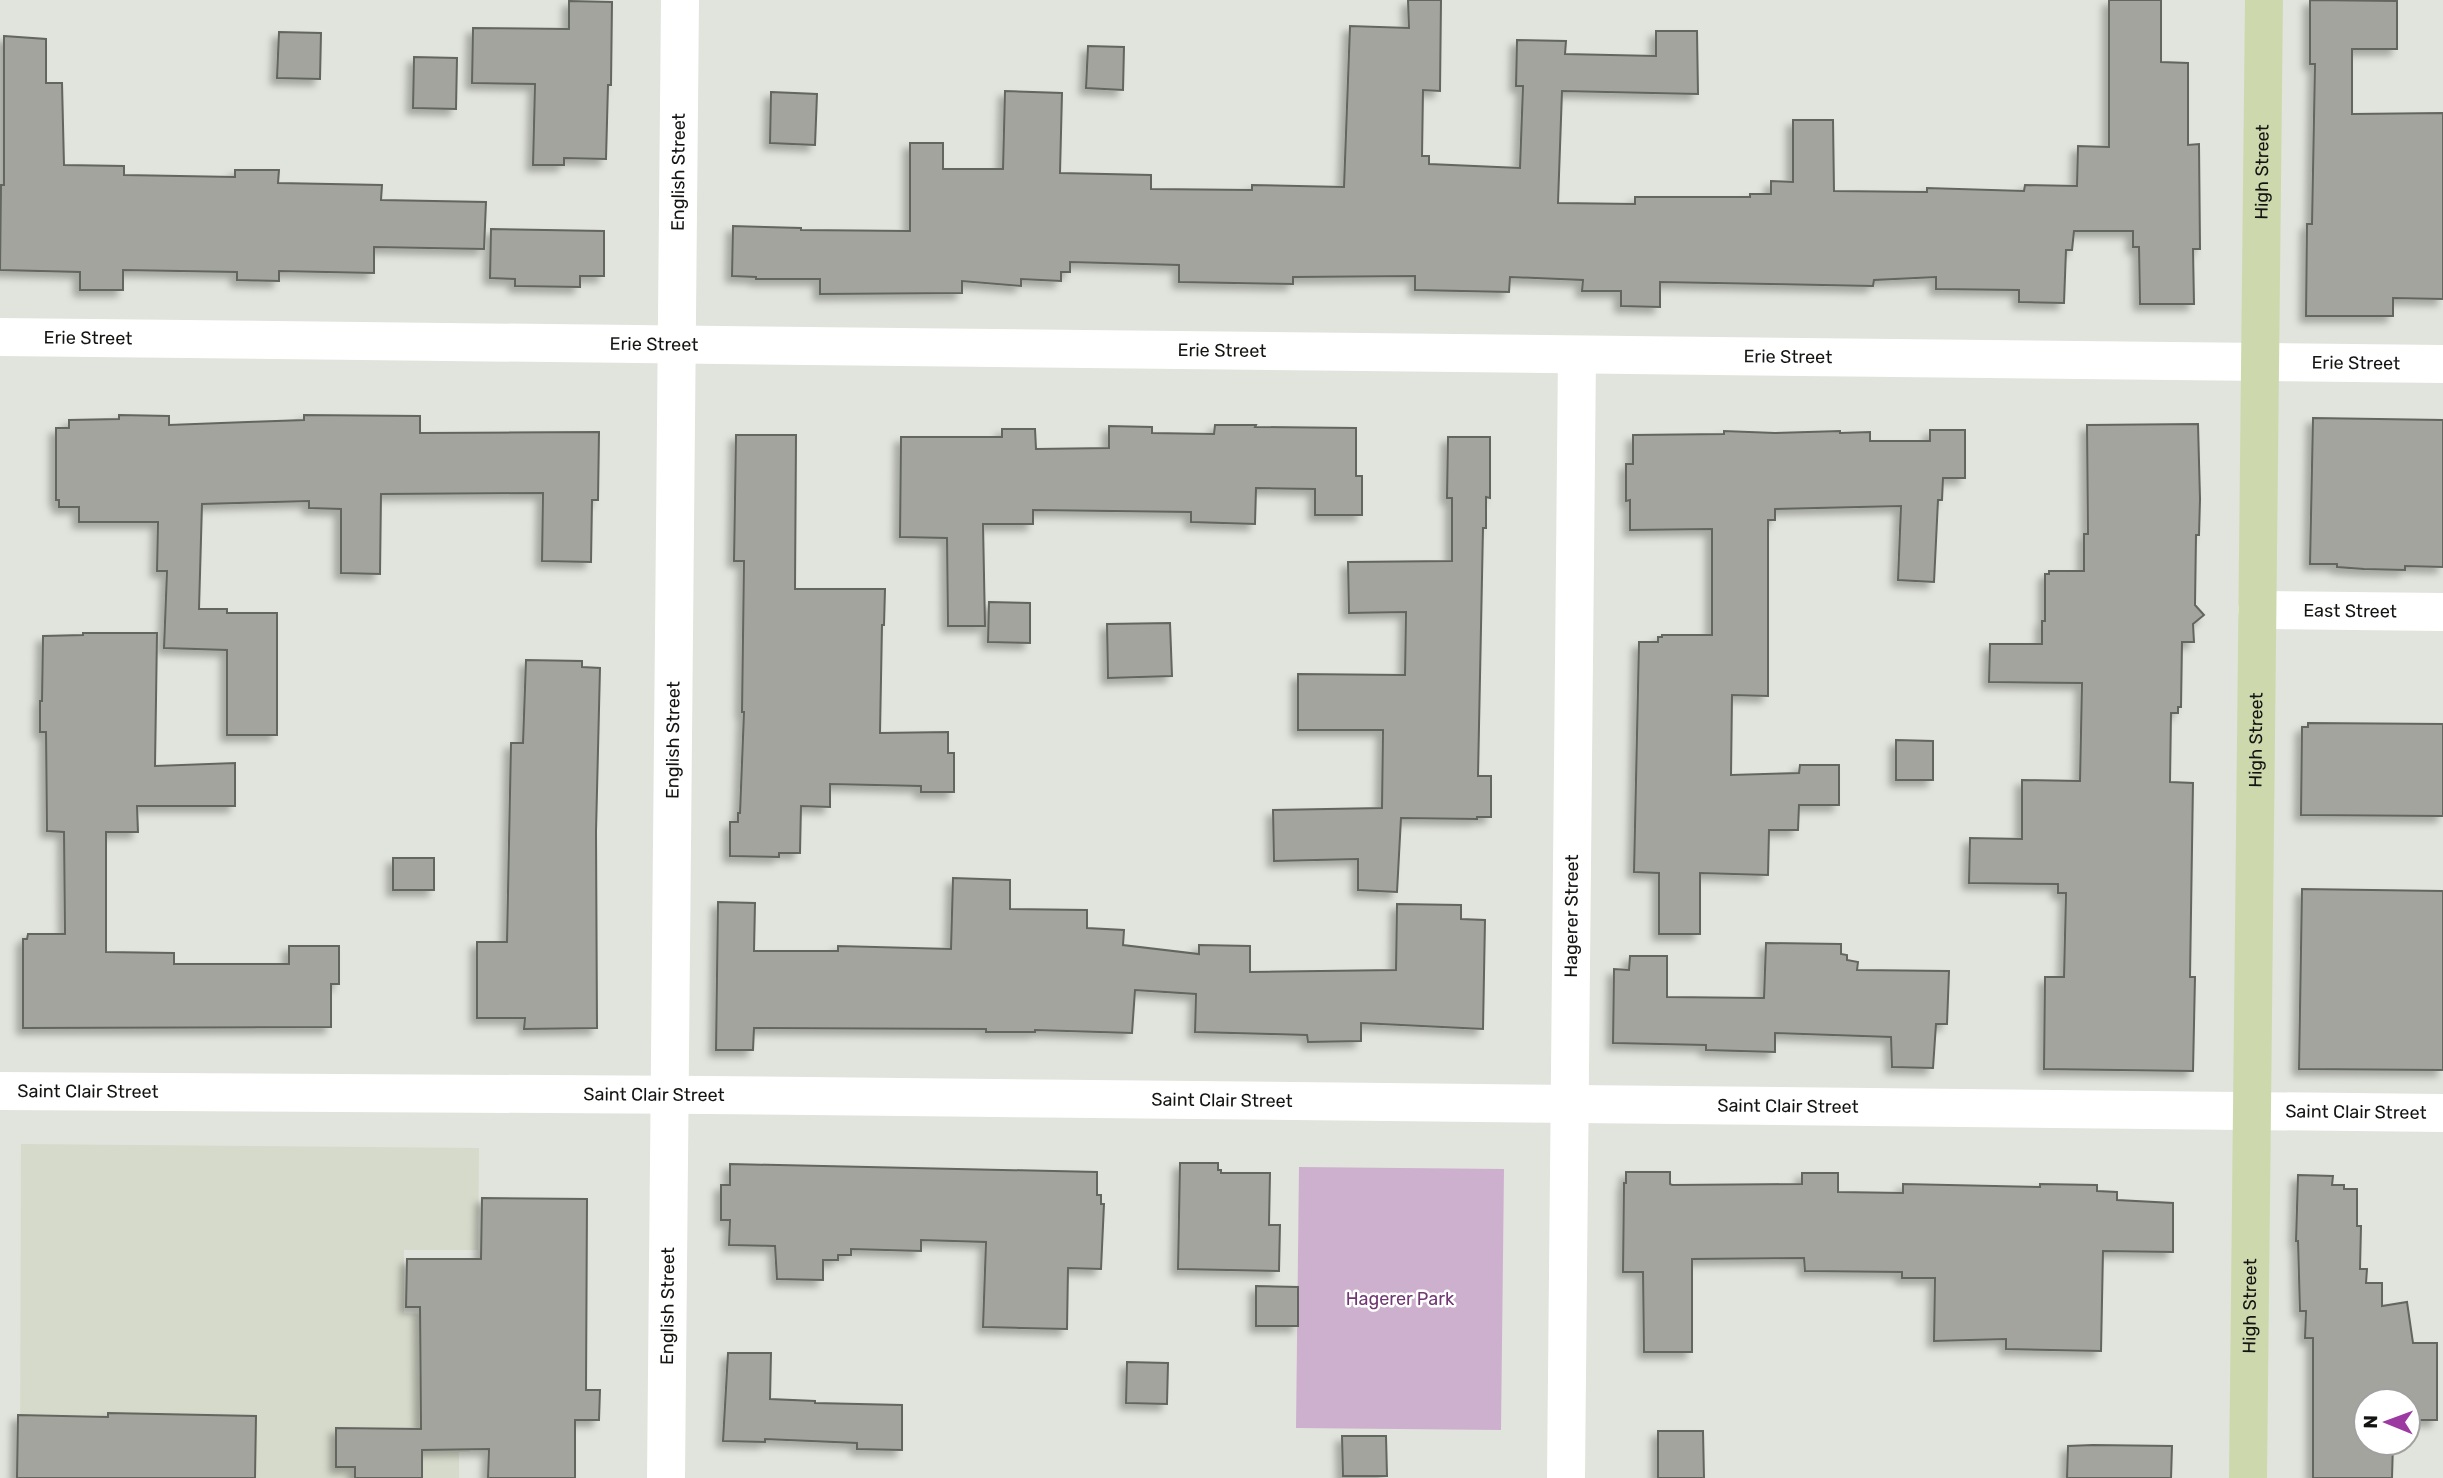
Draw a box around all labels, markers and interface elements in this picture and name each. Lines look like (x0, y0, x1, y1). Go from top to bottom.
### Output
street label: English Street (667, 113, 690, 231)
street label: High Street (2251, 124, 2274, 220)
street label: Erie Street (44, 326, 132, 349)
street label: Erie Street (609, 333, 698, 356)
street label: Erie Street (1177, 339, 1266, 362)
street label: Erie Street (1743, 345, 1832, 368)
street label: Erie Street (2311, 352, 2400, 375)
street label: East Street (2303, 599, 2397, 623)
street label: English Street (661, 681, 685, 799)
street label: High Street (2244, 692, 2268, 788)
street label: Hagerer Street (1560, 854, 1583, 978)
street label: Saint Clair Street (17, 1080, 159, 1103)
street label: Saint Clair Street (583, 1083, 725, 1106)
street label: Saint Clair Street (1151, 1089, 1293, 1112)
street label: Saint Clair Street (1717, 1094, 1859, 1118)
street label: Saint Clair Street (2285, 1100, 2427, 1124)
street label: English Street (656, 1247, 679, 1365)
street label: High Street (2238, 1258, 2261, 1354)
park label: Hagerer Park (1346, 1288, 1455, 1310)
north arrow (2352, 1387, 2422, 1457)
text: N (2359, 1415, 2382, 1429)

